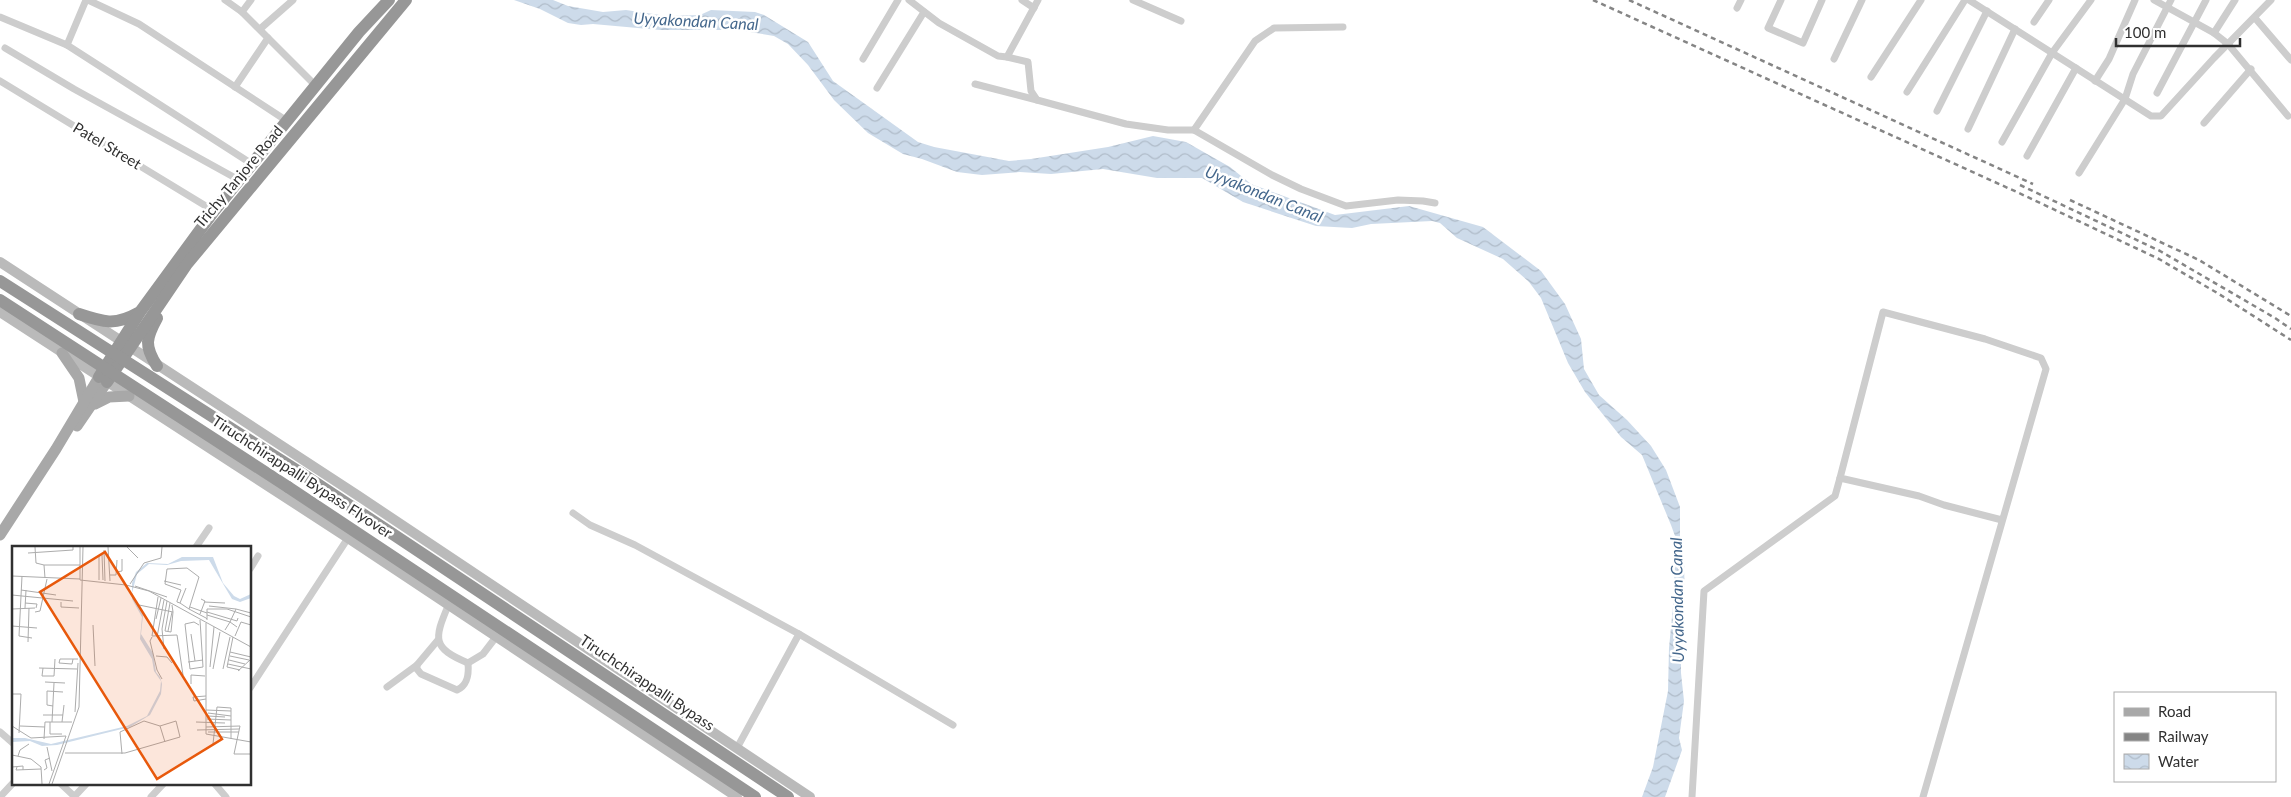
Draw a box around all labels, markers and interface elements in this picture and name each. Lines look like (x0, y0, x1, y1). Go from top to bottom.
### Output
water label: Uyyakondan Canal (633, 8, 759, 33)
scale bar (2116, 15, 2240, 47)
text: 100 m (2124, 23, 2166, 41)
street label: Patel Street (70, 118, 145, 173)
street label: Trichy Tanjore Road (190, 122, 286, 231)
water label: Uyyakondan Canal (1203, 161, 1326, 226)
street label: Tiruchchirappalli Bypass Flyover (209, 411, 396, 541)
water label: Uyyakondan Canal (1666, 537, 1687, 663)
inset map (12, 546, 251, 784)
street label: Tiruchchirappalli Bypass (577, 630, 718, 734)
legend (2114, 692, 2276, 782)
text: Road (2158, 702, 2191, 720)
text: Railway (2158, 727, 2209, 745)
text: Water (2158, 752, 2199, 770)

